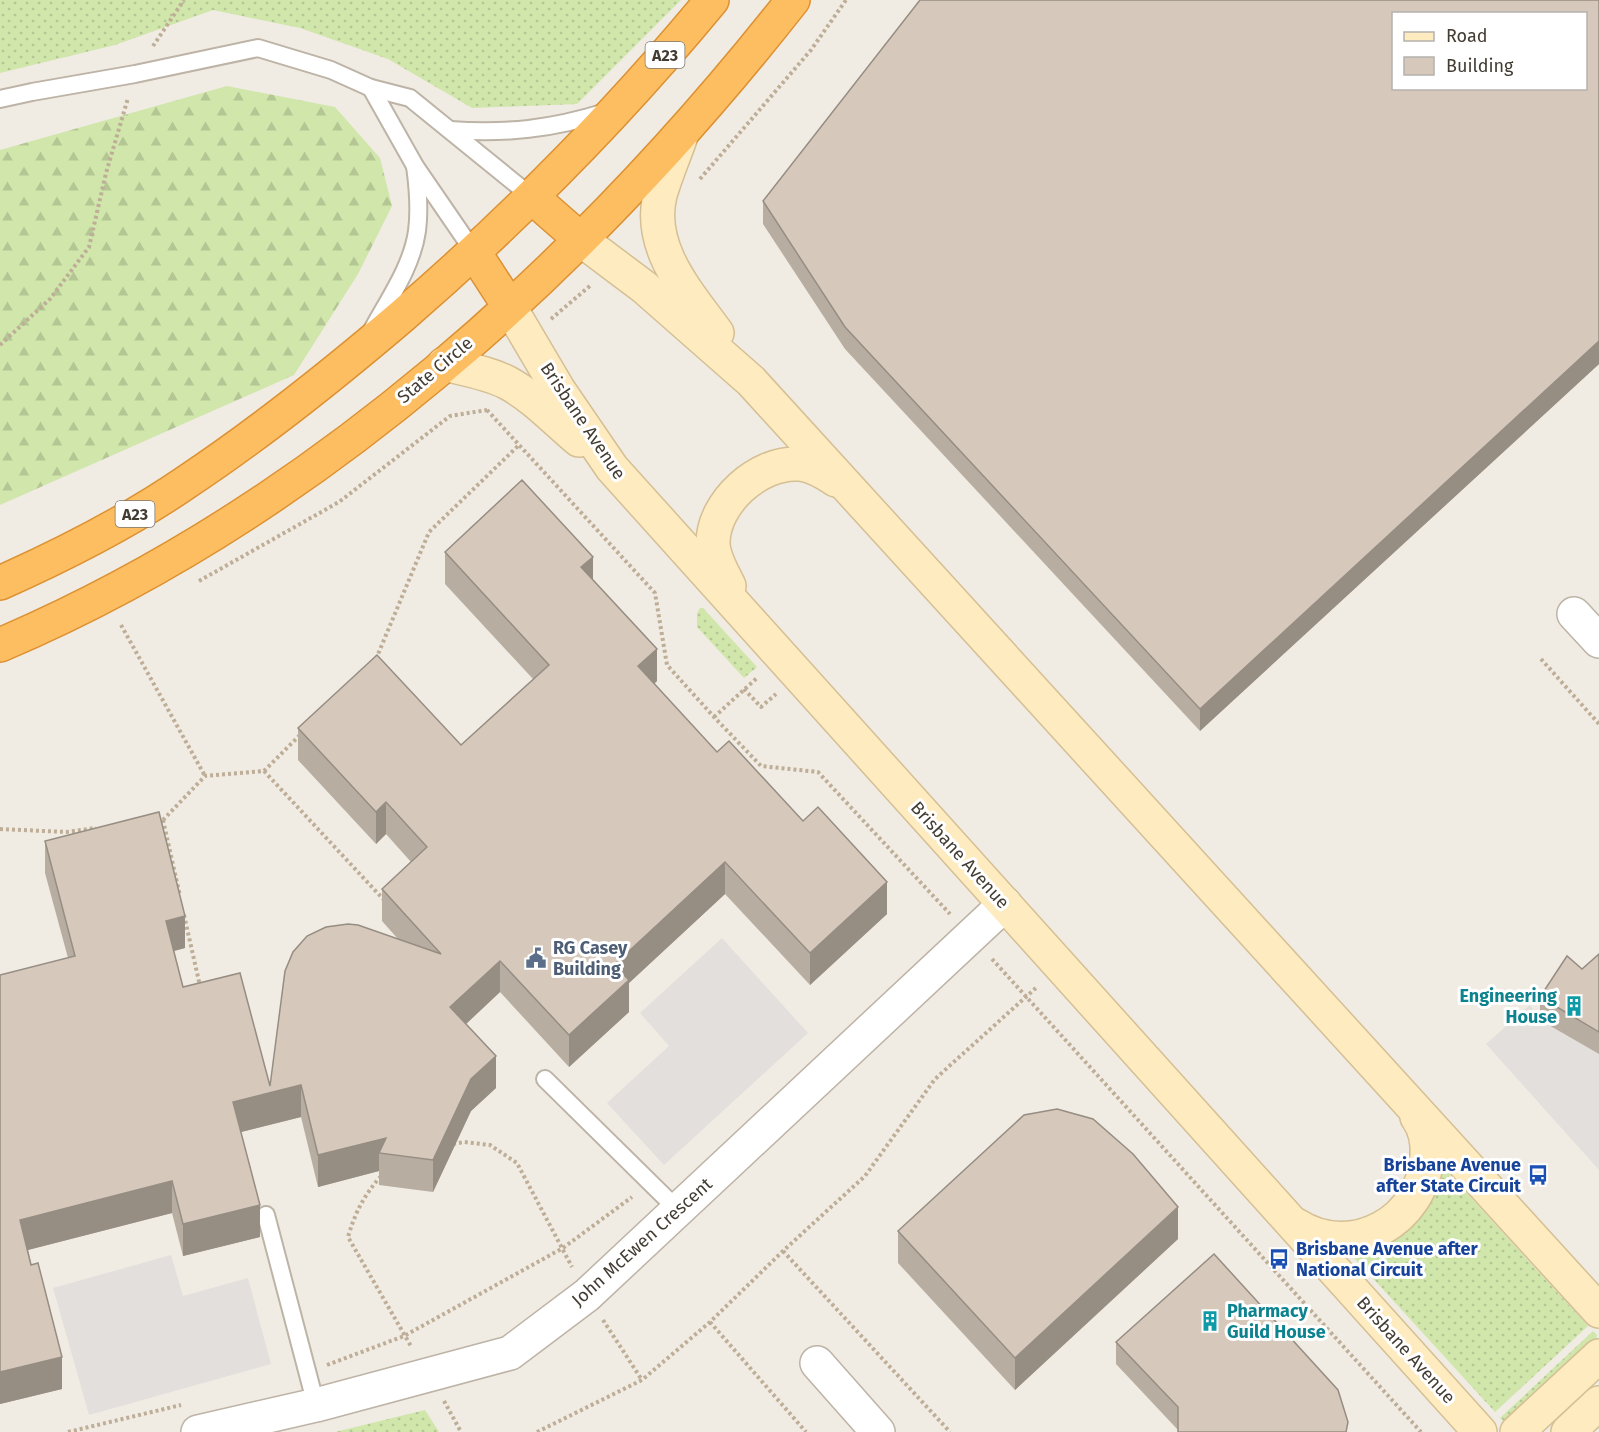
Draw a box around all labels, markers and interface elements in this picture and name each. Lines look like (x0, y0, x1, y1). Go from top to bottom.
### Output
legend (1392, 12, 1587, 90)
text: Road (1446, 25, 1488, 47)
road number: A23 (646, 42, 684, 68)
text: Building (1446, 55, 1514, 77)
street label: State Circle (393, 332, 477, 408)
street label: Brisbane Avenue (536, 358, 630, 484)
road number: A23 (116, 501, 154, 527)
street label: Brisbane Avenue (906, 797, 1014, 913)
place label: RG Casey Building (553, 937, 628, 980)
public building icon: RG Casey Building (524, 946, 548, 970)
place label: Engineering House (1459, 985, 1557, 1028)
building icon: Engineering House (1562, 994, 1586, 1018)
place label: Brisbane Avenue after State Circuit (1376, 1154, 1522, 1197)
bus stop icon: Brisbane Avenue after State Circuit (1526, 1163, 1550, 1187)
street label: John McEwen Crescent (567, 1173, 717, 1311)
place label: Brisbane Avenue after National Circuit (1296, 1238, 1478, 1281)
bus stop icon: Brisbane Avenue after National Circuit (1267, 1247, 1291, 1271)
street label: Brisbane Avenue (1352, 1292, 1460, 1408)
place label: Pharmacy Guild House (1227, 1300, 1326, 1343)
building icon: Pharmacy Guild House (1198, 1309, 1222, 1333)

